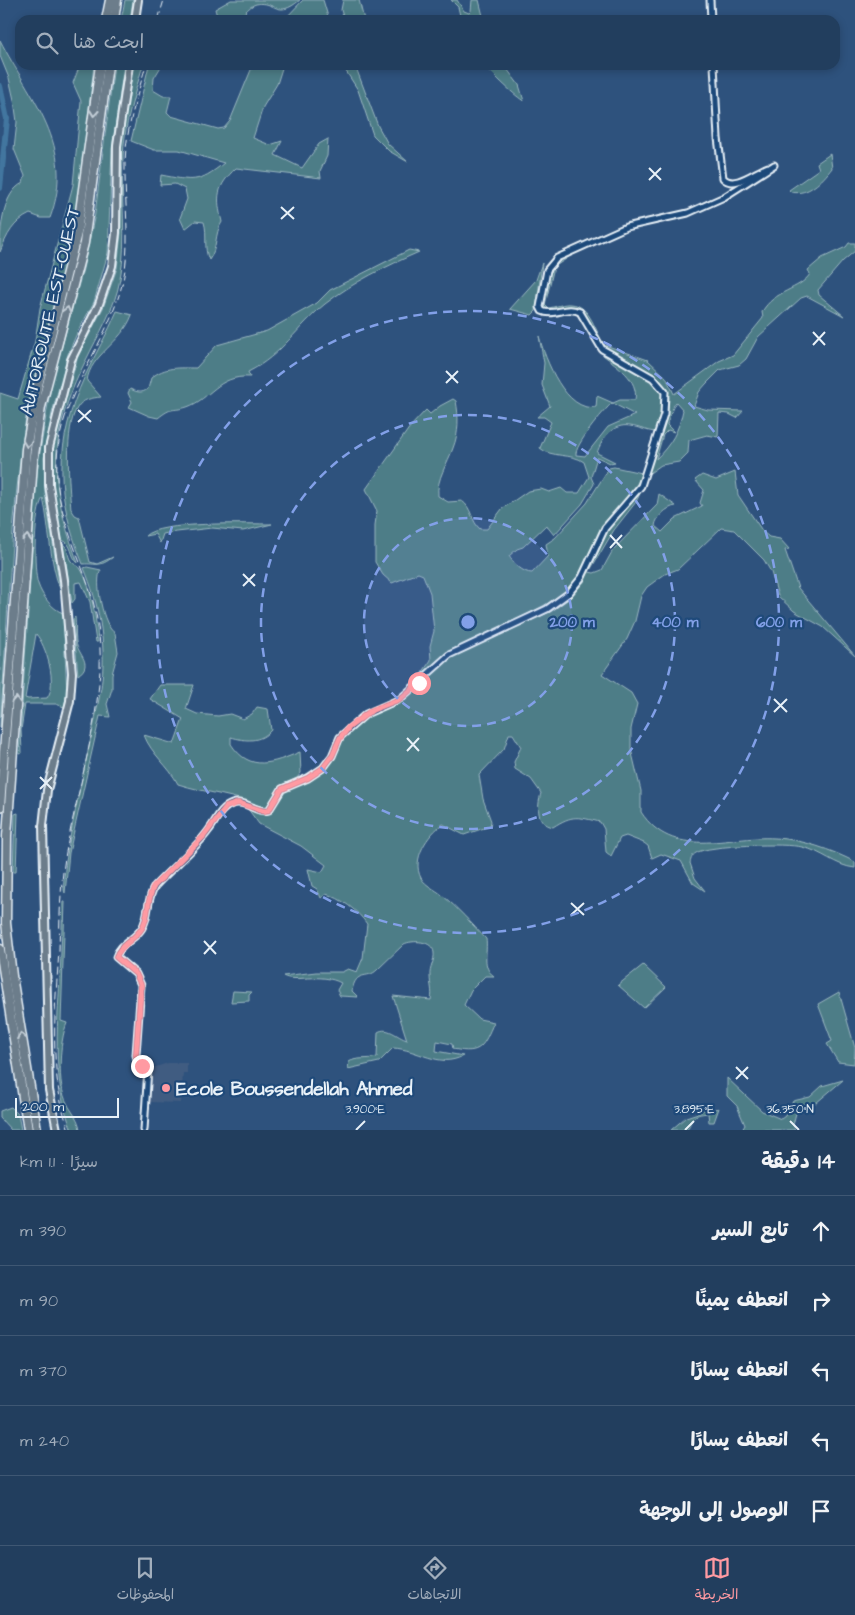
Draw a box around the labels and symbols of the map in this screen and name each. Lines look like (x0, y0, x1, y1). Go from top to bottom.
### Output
one-way arrow (89, 110, 100, 118)
street label: AUTOROUTE EST-OUEST (13, 202, 88, 418)
one-way arrow (62, 306, 72, 314)
one-way arrow (22, 440, 33, 448)
one-way arrow (21, 534, 32, 542)
text: 200 m (548, 612, 595, 633)
text: 400 m (652, 612, 699, 633)
text: 600 m (756, 612, 802, 633)
centre of rings (459, 613, 477, 631)
route start (408, 672, 431, 695)
one-way arrow (10, 696, 21, 704)
one-way arrow (17, 1032, 27, 1041)
route end (131, 1055, 154, 1078)
place label: Ecole Boussendellah Ahmed (176, 1076, 413, 1103)
marker: Ecole Boussendellah Ahmed (160, 1082, 172, 1094)
scale bar (15, 1095, 119, 1118)
text: 3.900°E (345, 1101, 385, 1118)
text: 3.895°E (674, 1101, 714, 1118)
text: 36.350°N (766, 1101, 814, 1118)

